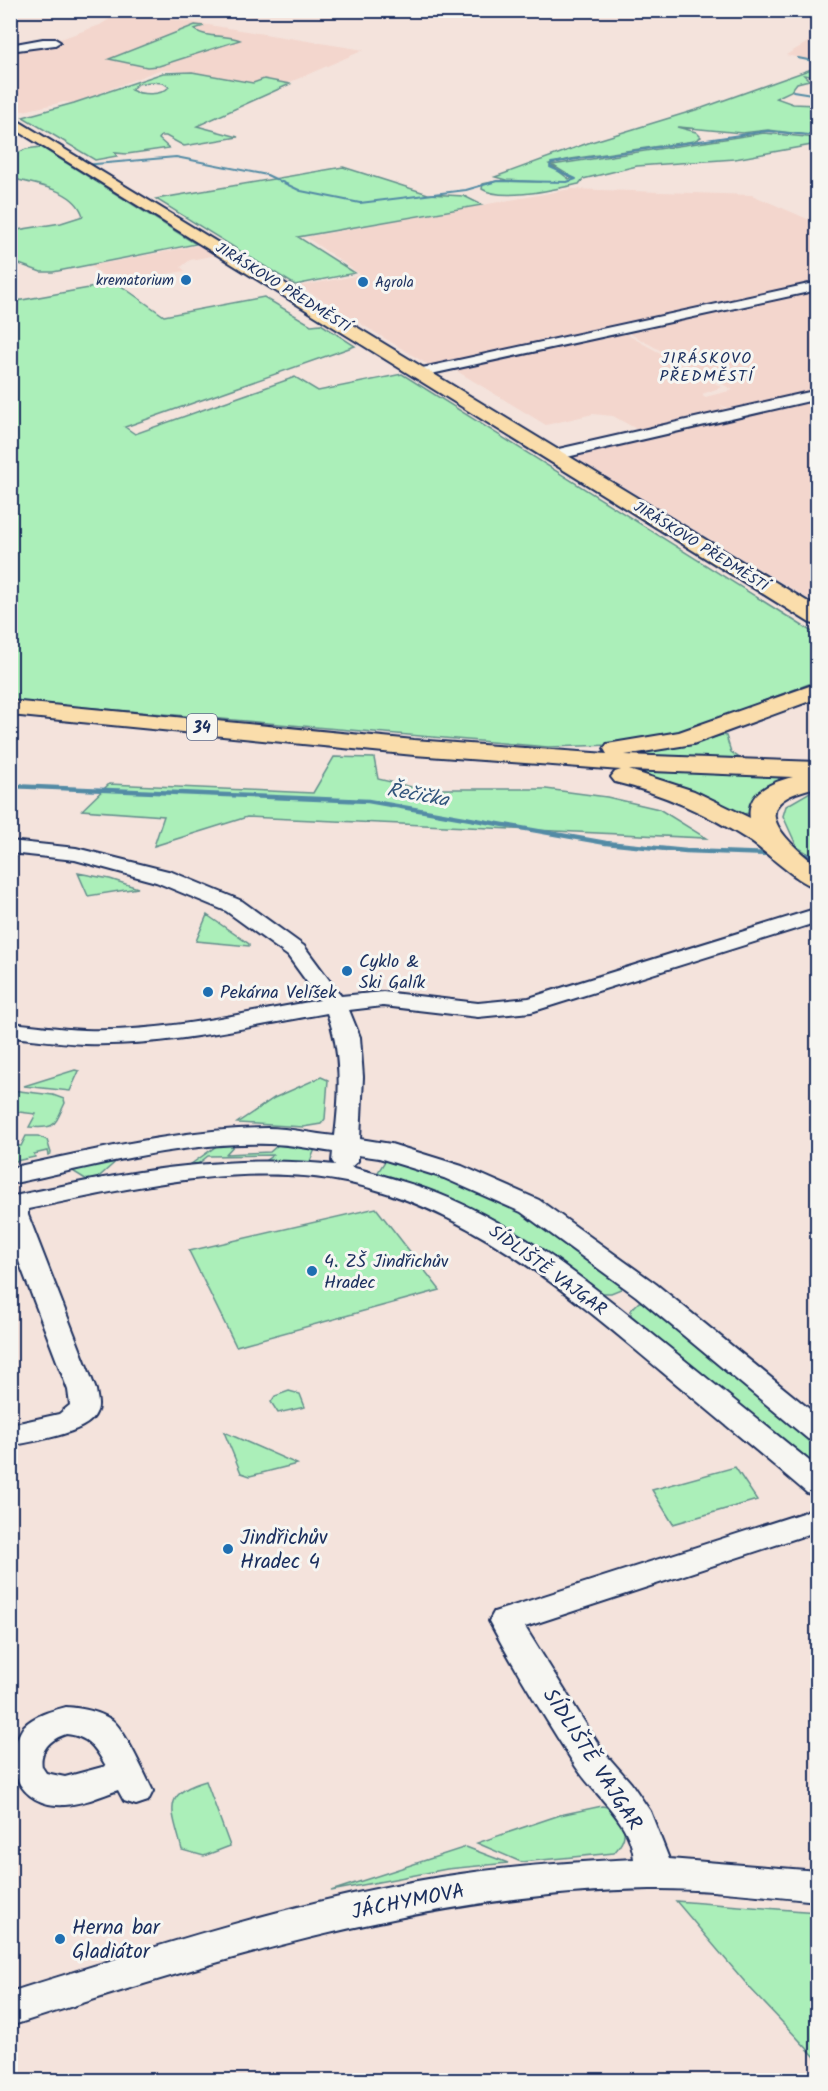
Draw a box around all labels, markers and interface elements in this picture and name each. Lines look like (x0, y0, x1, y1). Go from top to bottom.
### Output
street label: JIRÁSKOVO PŘEDMĚSTÍ (210, 237, 357, 340)
place label: krematorium (96, 269, 174, 293)
place label: Agrola (375, 271, 414, 295)
marker: krematorium (179, 273, 193, 287)
marker: Agrola (356, 275, 370, 289)
district label: JIRÁSKOVO PŘEDMĚSTÍ (659, 346, 756, 389)
street label: JIRÁSKOVO PŘEDMĚSTÍ (628, 496, 775, 599)
road number: 34 (187, 714, 217, 740)
water label: Řečička (384, 775, 453, 817)
place label: Cyklo & Ski Galík (359, 948, 426, 998)
marker: Cyklo & Ski Galík (340, 964, 354, 978)
place label: Pekárna Velíšek (220, 979, 337, 1008)
marker: Pekárna Velíšek (201, 985, 215, 999)
street label: SÍDLIŠTĚ VAJGAR (482, 1218, 612, 1324)
place label: 4. ZŠ Jindřichův Hradec (324, 1248, 449, 1298)
marker: 4. ZŠ Jindřichův Hradec (305, 1264, 319, 1278)
place label: Jindřichův Hradec 4 (240, 1522, 328, 1579)
marker: Jindřichův Hradec 4 (221, 1542, 235, 1556)
street label: SÍDLIŠTĚ VAJGAR (533, 1682, 650, 1837)
street label: JÁCHYMOVA (349, 1875, 468, 1930)
place label: Herna bar Gladiátor (72, 1912, 161, 1969)
marker: Herna bar Gladiátor (53, 1932, 67, 1946)

